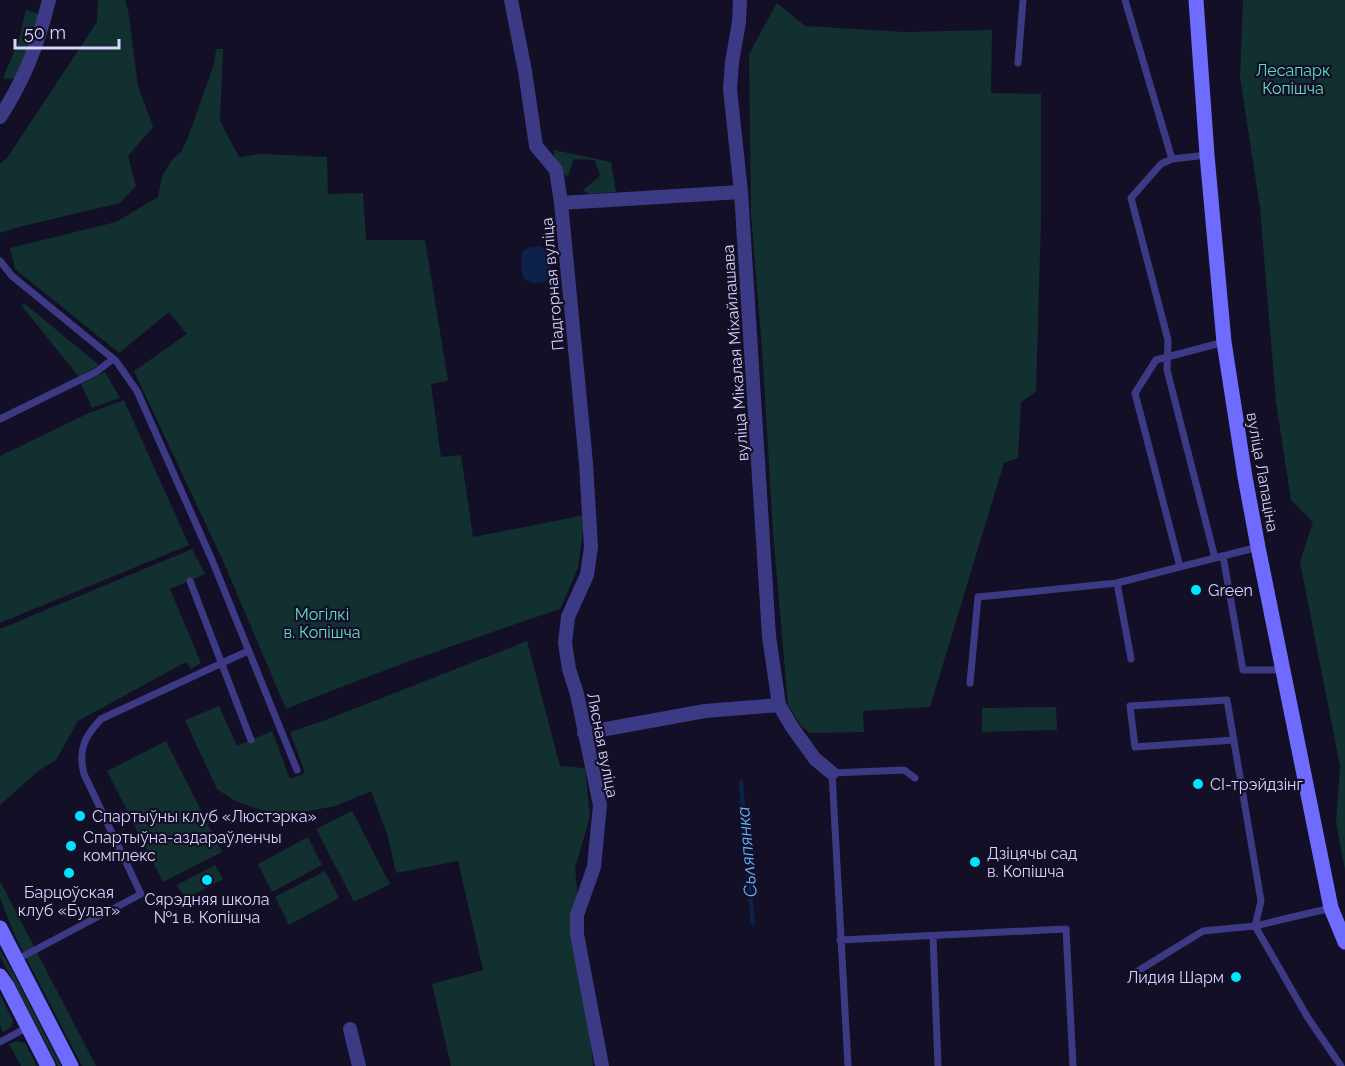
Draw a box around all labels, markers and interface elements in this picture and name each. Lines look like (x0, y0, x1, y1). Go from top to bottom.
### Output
scale bar (15, 12, 118, 50)
text: 50 m (24, 22, 66, 43)
park label: Лесапарк Копішча (1256, 61, 1330, 98)
street label: Падгорная вуліца (537, 217, 568, 351)
street label: вуліца Мікалая Міхайлашава (718, 244, 753, 462)
street label: вуліца Лапаціна (1243, 411, 1282, 533)
place label: Green (1208, 581, 1253, 600)
marker: Green (1189, 583, 1203, 597)
park label: Могілкі в. Копішча (283, 605, 361, 642)
street label: Лясная вуліца (583, 691, 622, 799)
place label: СІ-трэйдзінг (1210, 775, 1303, 794)
marker: СІ-трэйдзінг (1191, 777, 1205, 791)
water label: Сьляпянка (732, 806, 761, 898)
place label: Cпартыўны клуб «Люстэрка» (92, 807, 317, 826)
marker: Cпартыўны клуб «Люстэрка» (73, 809, 87, 823)
place label: Спартыўна-аздараўленчы комплекс (83, 828, 282, 865)
marker: Спартыўна-аздараўленчы комплекс (64, 839, 78, 853)
place label: Дзіцячы сад в. Копішча (987, 844, 1077, 881)
marker: Дзіцячы сад в. Копішча (968, 855, 982, 869)
marker: Барцоўская клуб «Булат» (62, 866, 76, 880)
marker: Сярэдняя школа №1 в. Копішча (200, 873, 214, 887)
place label: Барцоўская клуб «Булат» (18, 883, 120, 920)
place label: Сярэдняя школа №1 в. Копішча (144, 890, 270, 927)
place label: Лидия Шарм (1127, 968, 1224, 987)
marker: Лидия Шарм (1229, 970, 1243, 984)

